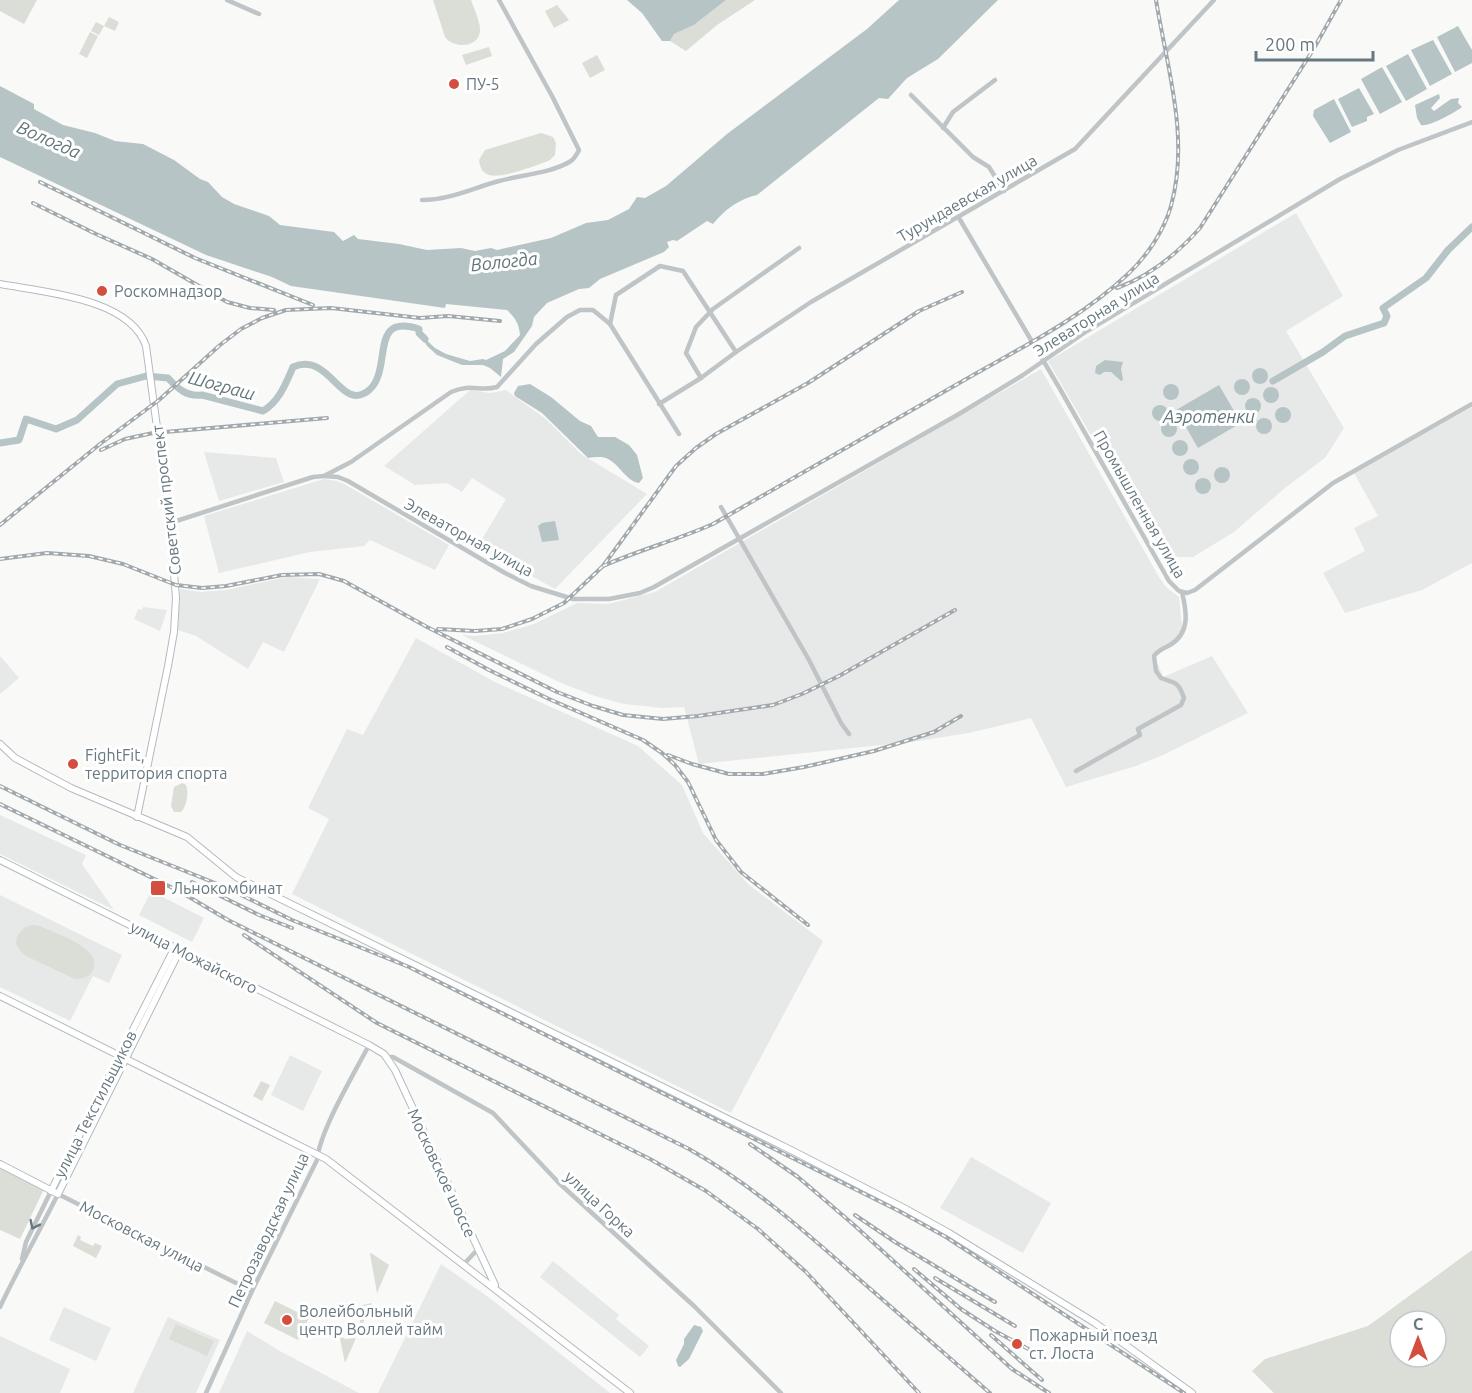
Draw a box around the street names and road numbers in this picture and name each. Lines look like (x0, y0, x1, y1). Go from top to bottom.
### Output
street label: Турундаевская улица (894, 151, 1040, 245)
street label: Элеваторная улица (1030, 268, 1162, 360)
street label: Советский проспект (148, 424, 184, 576)
street label: Промышленная улица (1090, 427, 1190, 581)
street label: Элеваторная улица (402, 494, 536, 580)
street label: улица Можайского (127, 917, 261, 997)
street label: улица Текстильщиков (50, 1027, 140, 1181)
street label: Московское шоссе (404, 1106, 480, 1240)
street label: Петрозаводская улица (224, 1150, 312, 1310)
street label: улица Горка (561, 1167, 639, 1241)
street label: Московская улица (77, 1197, 207, 1275)

